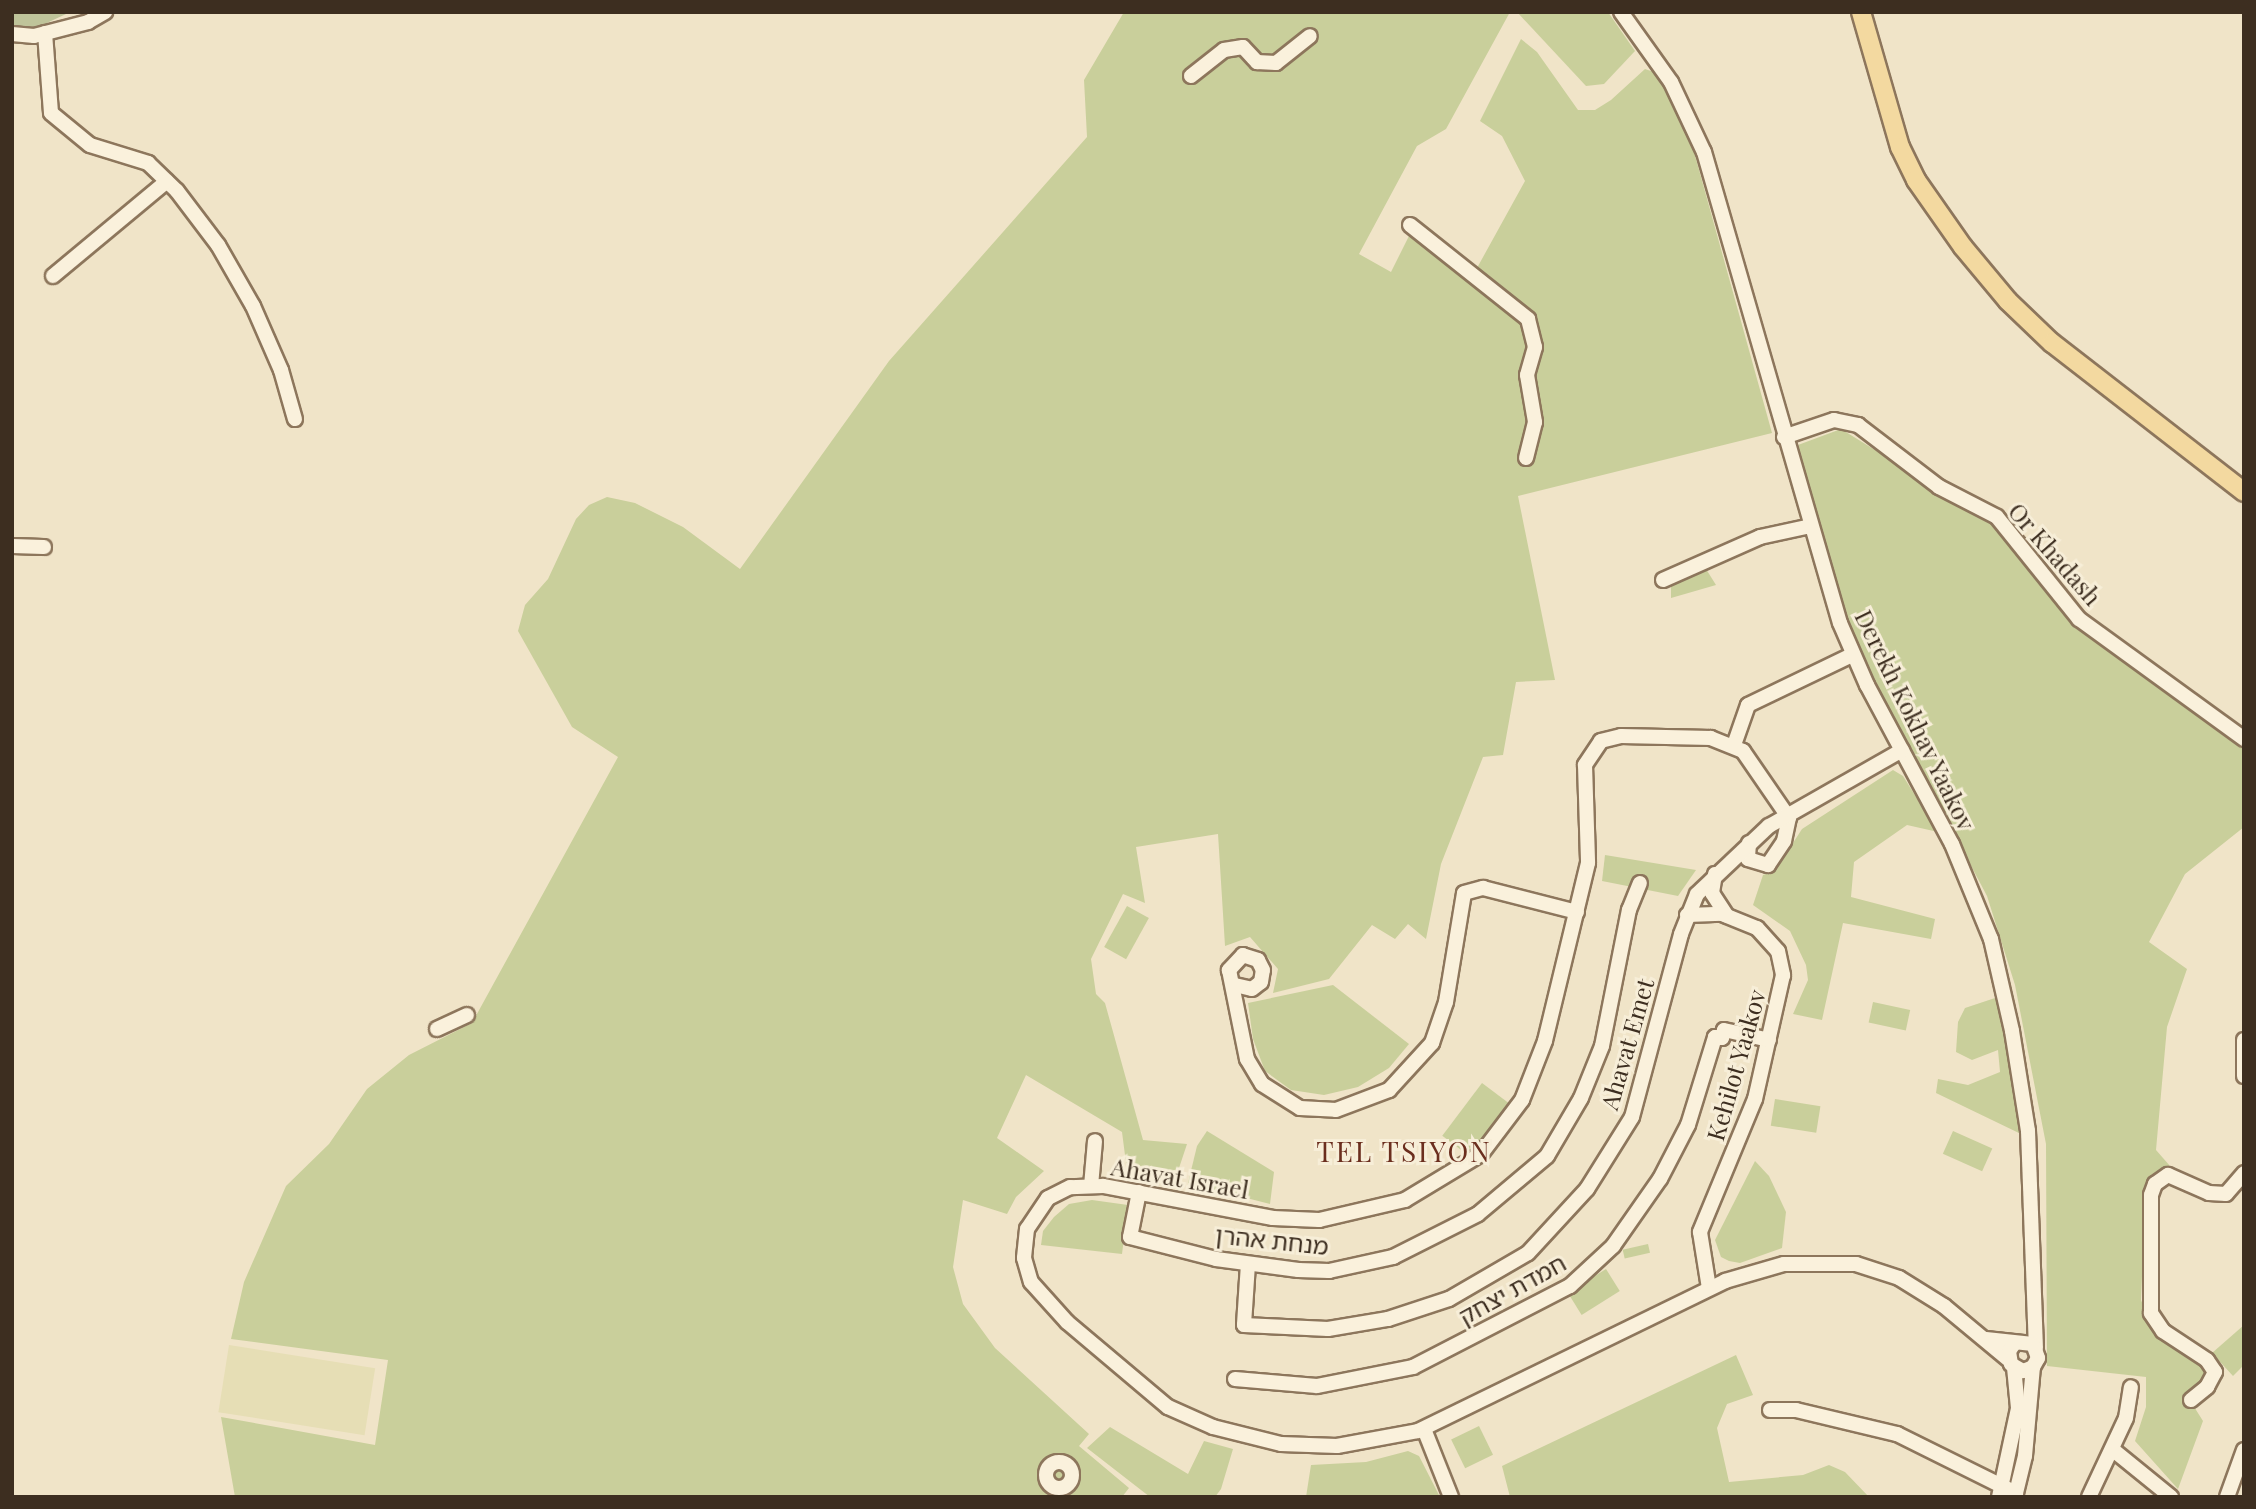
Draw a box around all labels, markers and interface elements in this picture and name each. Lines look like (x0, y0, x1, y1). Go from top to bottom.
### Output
street label: Or Khadash (2002, 497, 2108, 611)
street label: Derekh Kokhav Yaakov (1849, 604, 1981, 836)
street label: Ahavat Emet (1594, 975, 1660, 1113)
street label: Kehilot Yaakov (1701, 986, 1771, 1144)
district label: TEL TSIYON (1317, 1134, 1491, 1168)
street label: Ahavat Israel (1109, 1152, 1251, 1204)
street label: מנחת אהרן (1214, 1220, 1330, 1260)
street label: חמדת יצחק (1453, 1248, 1571, 1330)

